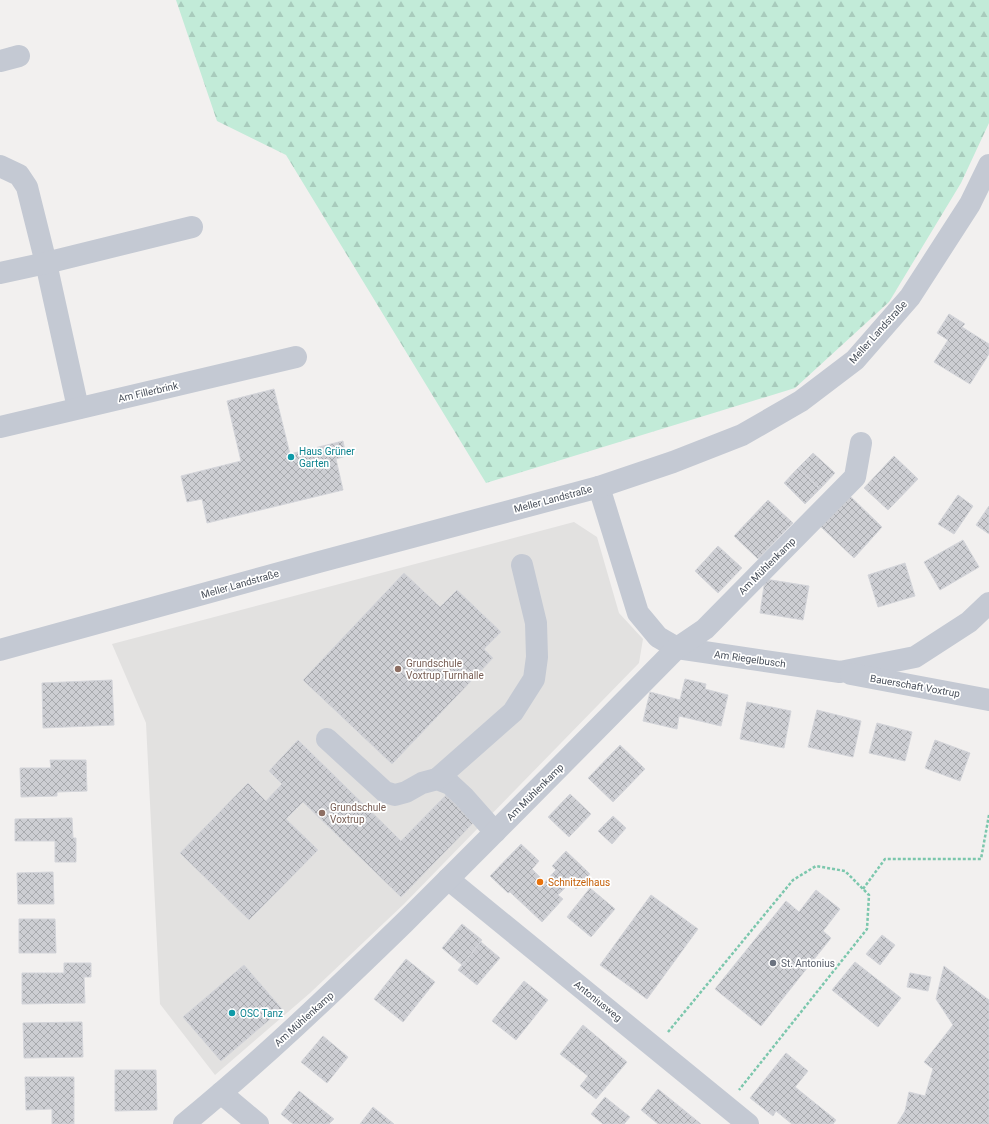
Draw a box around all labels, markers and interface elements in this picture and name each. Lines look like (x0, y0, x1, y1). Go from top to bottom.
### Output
street label: Meller Landstraße (847, 298, 909, 366)
street label: Am Fillerbrink (117, 380, 180, 404)
place label: Haus Grüner Garten (299, 446, 355, 469)
marker: Haus Grüner Garten (286, 452, 296, 462)
street label: Meller Landstraße (513, 483, 593, 515)
street label: Am Mühlenkamp (736, 535, 798, 597)
street label: Meller Landstraße (200, 568, 280, 600)
street label: Am Riegelbusch (714, 649, 786, 669)
place label: Grundschule Voxtrup Turnhalle (406, 658, 484, 681)
marker: Grundschule Voxtrup Turnhalle (393, 664, 403, 674)
street label: Bauerschaft Voxtrup (869, 673, 961, 699)
street label: Am Mühlenkamp (504, 761, 566, 823)
place label: Grundschule Voxtrup (330, 802, 386, 825)
marker: Grundschule Voxtrup (317, 808, 327, 818)
marker: Schnitzelhaus (535, 877, 545, 887)
place label: Schnitzelhaus (548, 877, 610, 888)
marker: St. Antonius (768, 958, 778, 968)
place label: St. Antonius (781, 958, 835, 969)
street label: Antoniusweg (572, 978, 624, 1024)
street label: Am Mühlenkamp (272, 989, 336, 1048)
marker: OSC Tanz (227, 1008, 237, 1018)
place label: OSC Tanz (240, 1008, 283, 1019)

